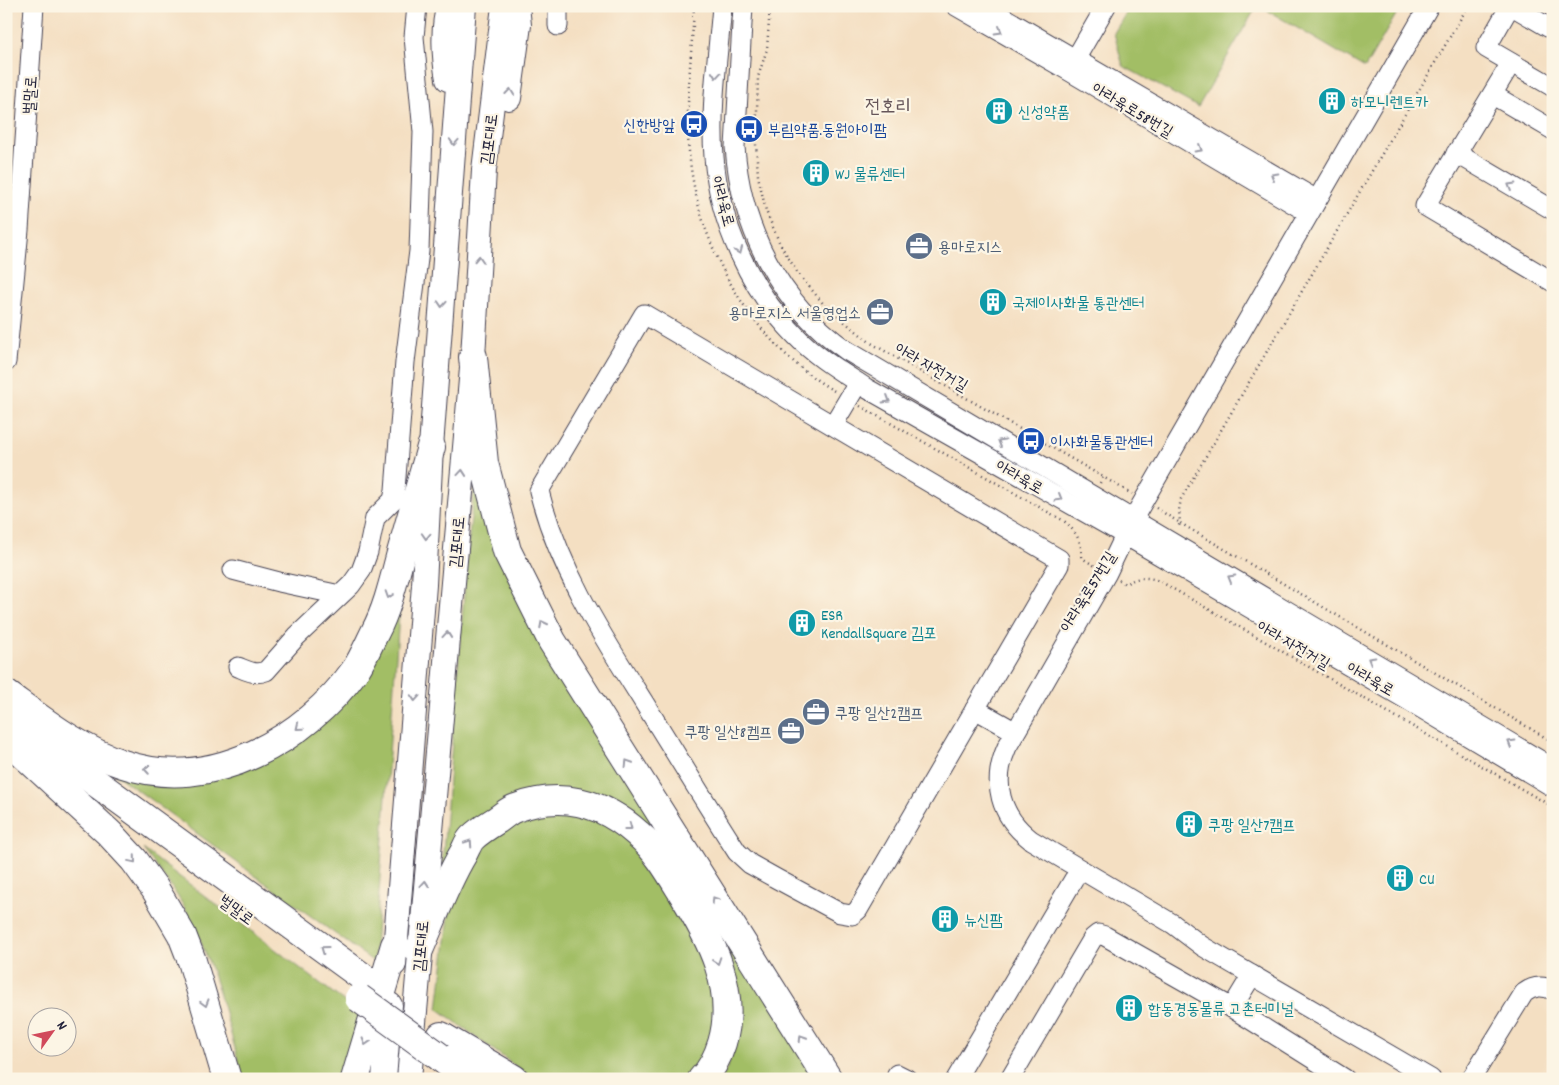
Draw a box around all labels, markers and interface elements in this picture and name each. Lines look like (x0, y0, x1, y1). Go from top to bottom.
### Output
one-way arrow (993, 24, 1002, 34)
one-way arrow (711, 71, 722, 79)
street label: 벌말로 (19, 75, 44, 115)
street label: 아라육로58번길 (1087, 78, 1177, 145)
building icon: 하모니렌트카 (1317, 86, 1347, 116)
one-way arrow (504, 87, 515, 95)
place label: 하모니렌트카 (1351, 92, 1428, 115)
district label: 전호리 (865, 95, 911, 122)
building icon: 신성약품 (984, 96, 1014, 126)
place label: 신성약품 (1018, 102, 1070, 125)
bus stop icon: 신한방앞 (679, 109, 709, 139)
street label: 김포대로 (476, 112, 505, 166)
bus stop icon: 부림약품.동원아이팜 (734, 114, 764, 144)
place label: 신한방앞 (624, 115, 675, 138)
place label: 부림약품.동원아이팜 (768, 120, 887, 143)
one-way arrow (449, 138, 460, 146)
one-way arrow (1194, 142, 1203, 152)
building icon: WJ 물류센터 (801, 158, 831, 188)
place label: WJ 물류센터 (835, 164, 905, 187)
one-way arrow (1271, 172, 1280, 182)
street label: 아라육로 (704, 174, 739, 229)
one-way arrow (1507, 182, 1516, 192)
office icon: 용마로지스 (904, 231, 934, 261)
place label: 용마로지스 (938, 237, 1002, 260)
one-way arrow (733, 246, 744, 255)
one-way arrow (473, 255, 484, 263)
building icon: 국제이사화물 통관센터 (978, 287, 1008, 317)
place label: 국제이사화물 통관센터 (1012, 293, 1144, 316)
office icon: 용마로지스 서울영업소 (865, 297, 895, 327)
one-way arrow (437, 300, 448, 308)
place label: 용마로지스 서울영업소 (729, 303, 861, 326)
street label: 아라 자전거길 (890, 338, 972, 398)
one-way arrow (882, 394, 891, 404)
bus stop icon: 이사화물통관센터 (1016, 426, 1046, 456)
place label: 이사화물통관센터 (1050, 432, 1153, 455)
one-way arrow (997, 438, 1006, 448)
street label: 아라육로 (991, 455, 1047, 501)
one-way arrow (456, 469, 467, 477)
one-way arrow (1053, 492, 1062, 502)
street label: 김포대로 (445, 516, 472, 569)
one-way arrow (421, 532, 432, 540)
street label: 아라육로57번길 (1055, 548, 1123, 637)
one-way arrow (1227, 574, 1236, 584)
one-way arrow (385, 590, 395, 599)
place label: ESR KendallSquare 김포 (821, 605, 936, 646)
building icon: ESR KendallSquare 김포 (787, 608, 817, 638)
street label: 아라 자전거길 (1252, 616, 1334, 676)
one-way arrow (539, 620, 549, 629)
one-way arrow (442, 631, 453, 639)
one-way arrow (1368, 656, 1377, 666)
street label: 아라육로 (1342, 657, 1398, 703)
one-way arrow (409, 694, 420, 702)
office icon: 쿠팡 일산2캠프 (801, 697, 831, 727)
place label: 쿠팡 일산2캠프 (835, 703, 923, 726)
office icon: 쿠팡 일산8켐프 (776, 716, 806, 746)
one-way arrow (296, 721, 305, 730)
place label: 쿠팡 일산8켐프 (685, 722, 772, 745)
one-way arrow (1507, 740, 1516, 750)
one-way arrow (625, 759, 635, 768)
one-way arrow (143, 764, 151, 775)
building icon: 쿠팡 일산7캠프 (1174, 809, 1204, 839)
place label: 쿠팡 일산7캠프 (1208, 815, 1295, 838)
one-way arrow (623, 821, 632, 829)
one-way arrow (463, 839, 473, 848)
one-way arrow (127, 854, 136, 863)
building icon: CU (1385, 863, 1415, 893)
place label: CU (1419, 869, 1435, 892)
one-way arrow (419, 880, 430, 888)
street label: 벌말로 (213, 890, 258, 932)
one-way arrow (712, 896, 721, 906)
building icon: 뉴신팜 (930, 904, 960, 934)
place label: 뉴신팜 (964, 910, 1003, 933)
street label: 김포대로 (409, 920, 436, 973)
one-way arrow (321, 947, 330, 955)
one-way arrow (711, 956, 721, 965)
building icon: 합동경동물류 고촌터미널 (1114, 993, 1144, 1023)
one-way arrow (200, 999, 210, 1007)
place label: 합동경동물류 고촌터미널 (1148, 999, 1293, 1022)
north arrow (28, 1008, 78, 1058)
text: N (51, 1018, 72, 1034)
one-way arrow (798, 1034, 808, 1043)
one-way arrow (362, 1037, 372, 1046)

